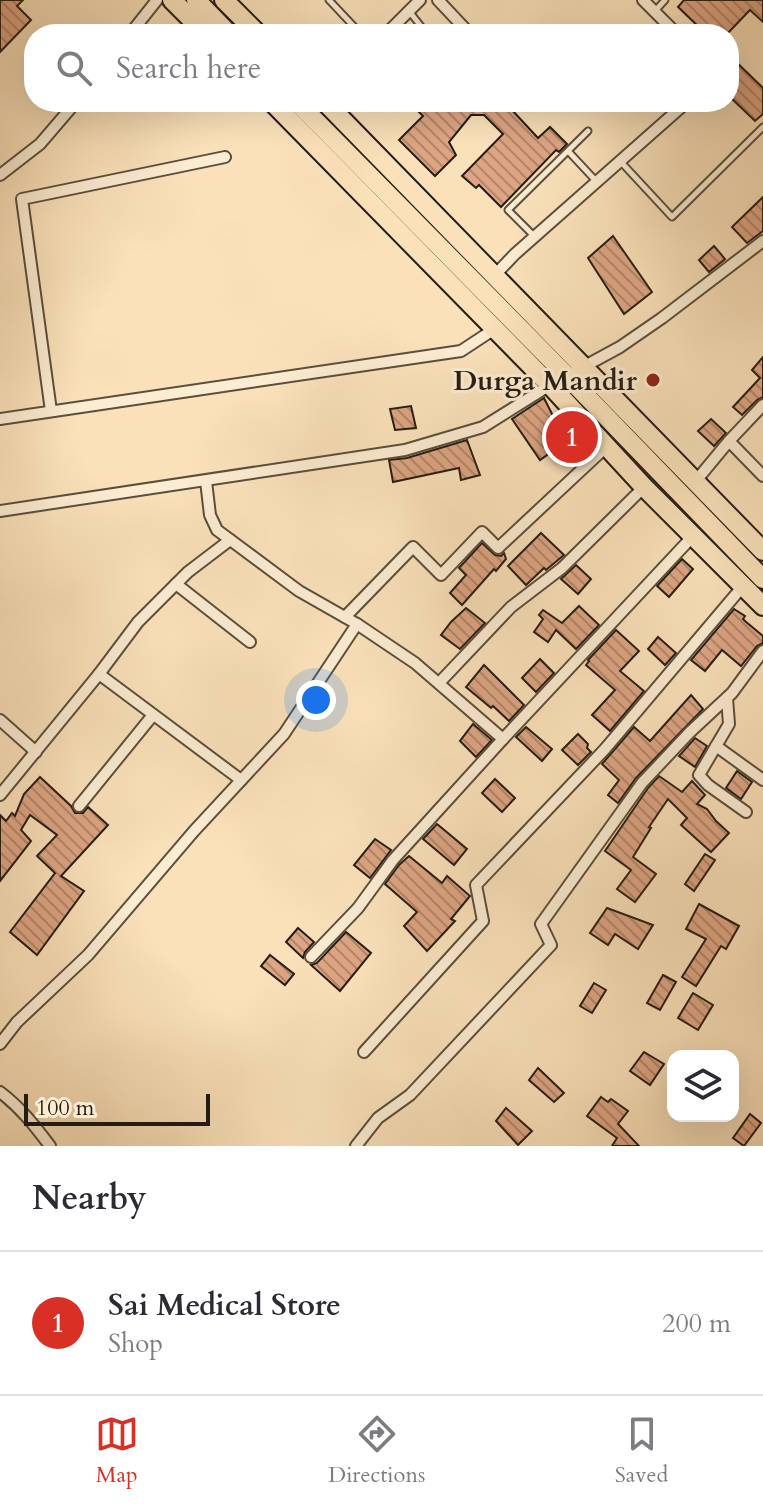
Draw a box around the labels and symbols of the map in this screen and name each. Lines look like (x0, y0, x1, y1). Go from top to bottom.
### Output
place label: Durga Mandir (453, 362, 638, 400)
marker: Durga Mandir (644, 371, 662, 389)
pin: 1 (546, 407, 598, 467)
your location (296, 680, 336, 720)
scale bar (24, 1090, 210, 1126)

